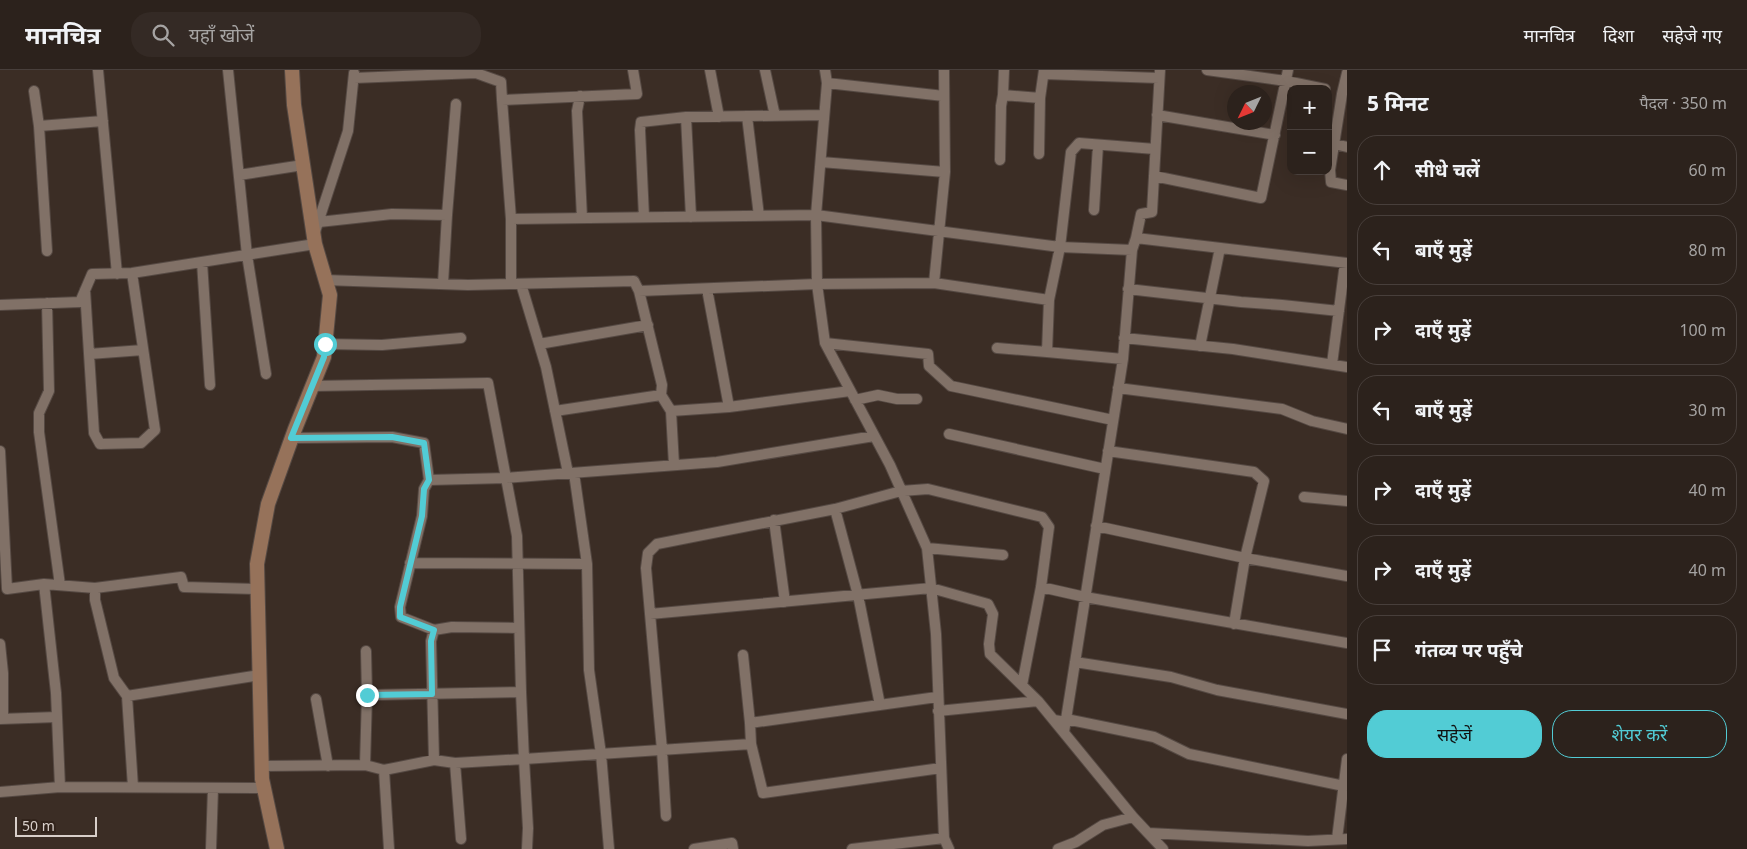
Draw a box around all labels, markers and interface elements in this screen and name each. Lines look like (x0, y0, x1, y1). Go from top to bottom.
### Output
search box (131, 12, 481, 57)
text: मानचित्र (25, 18, 101, 51)
icon: search (149, 21, 177, 49)
text: यहाँ खोजें (189, 22, 254, 48)
text: मानचित्र (1524, 23, 1575, 47)
text: दिशा (1603, 23, 1634, 47)
text: सहेजे गए (1662, 23, 1722, 47)
north arrow (1227, 85, 1272, 130)
map controls (1287, 85, 1332, 175)
button: + (1287, 85, 1332, 130)
text: 5 मिनट (1367, 89, 1429, 117)
text: पैदल · 350 m (1639, 92, 1727, 114)
button: − (1287, 130, 1332, 175)
icon: ahead (1368, 156, 1396, 184)
text: सीधे चलें (1415, 157, 1480, 183)
text: 60 m (1689, 159, 1726, 181)
icon: left (1368, 236, 1396, 264)
text: बाएँ मुड़ें (1415, 237, 1472, 263)
text: 80 m (1689, 239, 1726, 261)
icon: right (1368, 316, 1396, 344)
text: दाएँ मुड़ें (1415, 317, 1471, 343)
text: 100 m (1679, 319, 1726, 341)
route start (314, 333, 337, 356)
icon: left (1368, 396, 1396, 424)
text: बाएँ मुड़ें (1415, 397, 1472, 423)
text: 30 m (1689, 399, 1726, 421)
icon: right (1368, 476, 1396, 504)
text: दाएँ मुड़ें (1415, 477, 1471, 503)
text: 40 m (1689, 479, 1726, 501)
icon: right (1368, 556, 1396, 584)
text: दाएँ मुड़ें (1415, 557, 1471, 583)
text: 40 m (1689, 559, 1726, 581)
icon: arrive (1368, 636, 1396, 664)
text: गंतव्य पर पहुँचे (1415, 637, 1523, 663)
route end (356, 684, 379, 707)
button: सहेजें (1367, 710, 1542, 758)
button: शेयर करें (1552, 710, 1727, 758)
scale bar (15, 814, 98, 837)
text: 50 m (22, 816, 55, 835)

